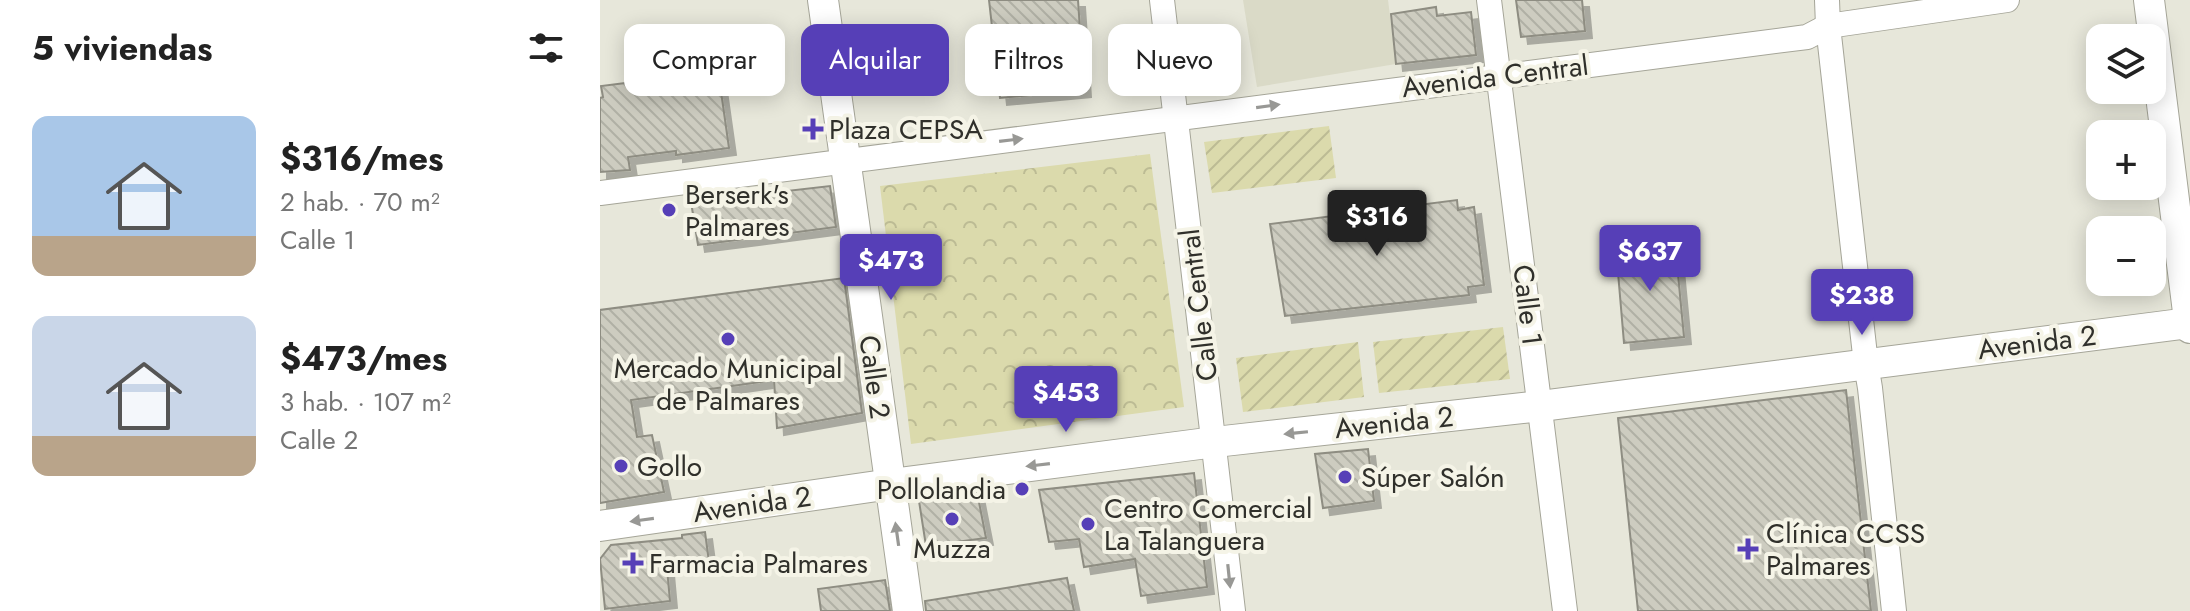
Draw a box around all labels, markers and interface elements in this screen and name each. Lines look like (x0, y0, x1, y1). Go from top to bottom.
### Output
text: 5 viviendas (32, 24, 213, 73)
chip: Comprar (624, 24, 785, 96)
chip: Alquilar (801, 24, 949, 96)
chip: Filtros (965, 24, 1092, 96)
chip: Nuevo (1108, 24, 1241, 96)
map controls (2086, 24, 2166, 296)
button: layers (2086, 24, 2166, 104)
icon: filters (524, 26, 568, 70)
street label: Avenida Central (1399, 45, 1591, 108)
one-way arrow (1256, 99, 1281, 112)
place label: Plaza CEPSA (829, 109, 983, 150)
marker: Plaza CEPSA (804, 120, 822, 138)
button: + (2086, 120, 2166, 200)
one-way arrow (998, 133, 1023, 146)
text: $316/mes (280, 134, 443, 183)
icon: home (96, 148, 192, 244)
place label: Berserk's Palmares (685, 174, 790, 247)
text: 2 hab. · 70 m² (280, 183, 440, 221)
pin: $316 (1330, 190, 1424, 258)
text: $316 (1346, 197, 1408, 235)
marker: Berserk's Palmares (660, 201, 678, 219)
button: − (2086, 216, 2166, 296)
text: Calle 1 (280, 221, 355, 259)
pin: $637 (1603, 225, 1697, 293)
street label: Calle Central (1169, 227, 1228, 383)
text: $637 (1617, 232, 1683, 270)
pin: $473 (844, 234, 938, 302)
text: $473 (858, 241, 924, 279)
street label: Calle 1 (1502, 262, 1553, 348)
pin: $238 (1815, 269, 1909, 337)
text: $238 (1829, 276, 1895, 314)
street label: Avenida 2 (1975, 315, 2099, 370)
marker: Mercado Municipal de Palmares (719, 330, 737, 348)
street label: Calle 2 (848, 332, 901, 422)
text: $473/mes (280, 334, 447, 383)
icon: home (96, 348, 192, 444)
place label: Mercado Municipal de Palmares (614, 348, 842, 421)
pin: $453 (1019, 366, 1113, 434)
text: $453 (1032, 373, 1100, 411)
text: 3 hab. · 107 m² (280, 383, 451, 421)
street label: Avenida 2 (1333, 396, 1455, 449)
text: Calle 2 (280, 421, 358, 459)
one-way arrow (1284, 427, 1309, 440)
place label: Gollo (637, 446, 702, 487)
marker: Gollo (612, 457, 630, 475)
place label: Súper Salón (1361, 457, 1505, 498)
one-way arrow (1026, 459, 1051, 472)
marker: Súper Salón (1336, 468, 1354, 486)
place label: Pollolandia (877, 469, 1006, 510)
street label: Avenida 2 (690, 476, 814, 533)
marker: Pollolandia (1013, 480, 1031, 498)
place label: Centro Comercial La Talanguera (1104, 488, 1312, 561)
marker: Muzza (943, 510, 961, 528)
place label: Clínica CCSS Palmares (1766, 513, 1925, 586)
one-way arrow (629, 514, 654, 527)
marker: Centro Comercial La Talanguera (1079, 515, 1097, 533)
one-way arrow (890, 521, 903, 546)
place label: Muzza (913, 528, 991, 569)
marker: Clínica CCSS Palmares (1737, 538, 1759, 560)
place label: Farmacia Palmares (649, 543, 868, 584)
marker: Farmacia Palmares (624, 554, 642, 572)
one-way arrow (1223, 563, 1236, 588)

